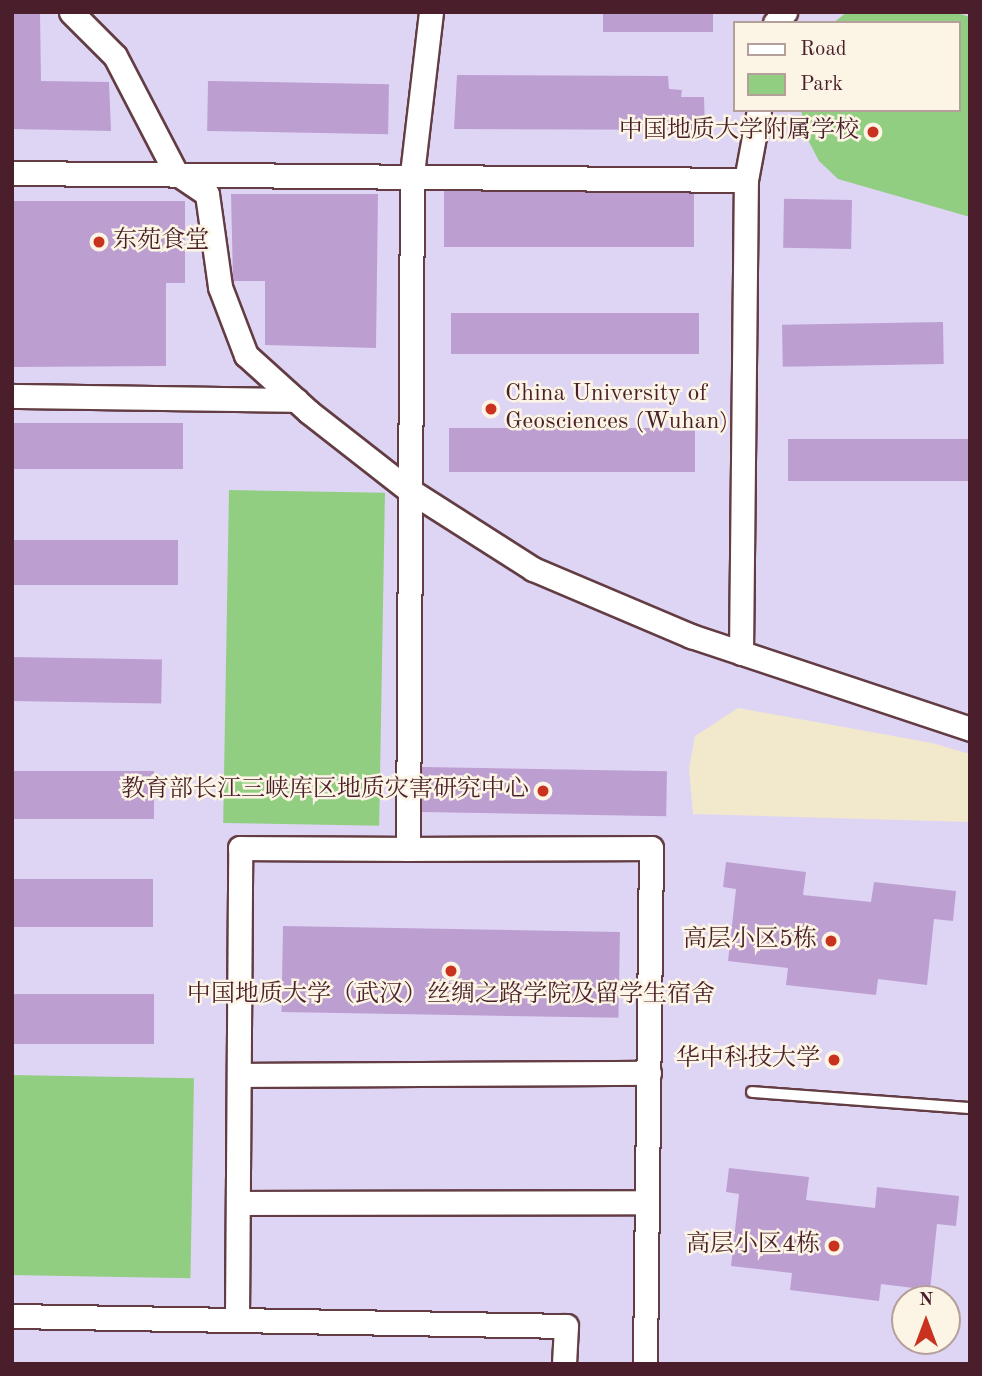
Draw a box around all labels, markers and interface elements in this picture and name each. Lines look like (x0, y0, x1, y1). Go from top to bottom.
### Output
legend (734, 21, 961, 112)
text: Road (800, 39, 847, 60)
text: Park (800, 74, 843, 95)
place label: 中国地质大学附属学校 (619, 118, 859, 146)
marker: 中国地质大学附属学校 (865, 124, 881, 140)
place label: 东苑食堂 (113, 228, 209, 256)
marker: 东苑食堂 (91, 234, 107, 250)
place label: China University of Geosciences (Wuhan) (505, 381, 728, 437)
marker: China University of Geosciences (Wuhan) (483, 401, 499, 417)
place label: 教育部长江三峡库区地质灾害研究中心 (121, 777, 529, 805)
marker: 教育部长江三峡库区地质灾害研究中心 (535, 783, 551, 799)
place label: 高层小区5栋 (683, 927, 817, 955)
marker: 高层小区5栋 (823, 933, 839, 949)
marker: 中国地质大学（武汉）丝绸之路学院及留学生宿舍 (443, 963, 459, 979)
place label: 中国地质大学（武汉）丝绸之路学院及留学生宿舍 (187, 982, 715, 1010)
place label: 华中科技大学 (676, 1046, 820, 1074)
marker: 华中科技大学 (826, 1052, 842, 1068)
place label: 高层小区4栋 (686, 1232, 820, 1260)
marker: 高层小区4栋 (826, 1238, 842, 1254)
north arrow (891, 1285, 961, 1355)
text: N (919, 1291, 933, 1310)

